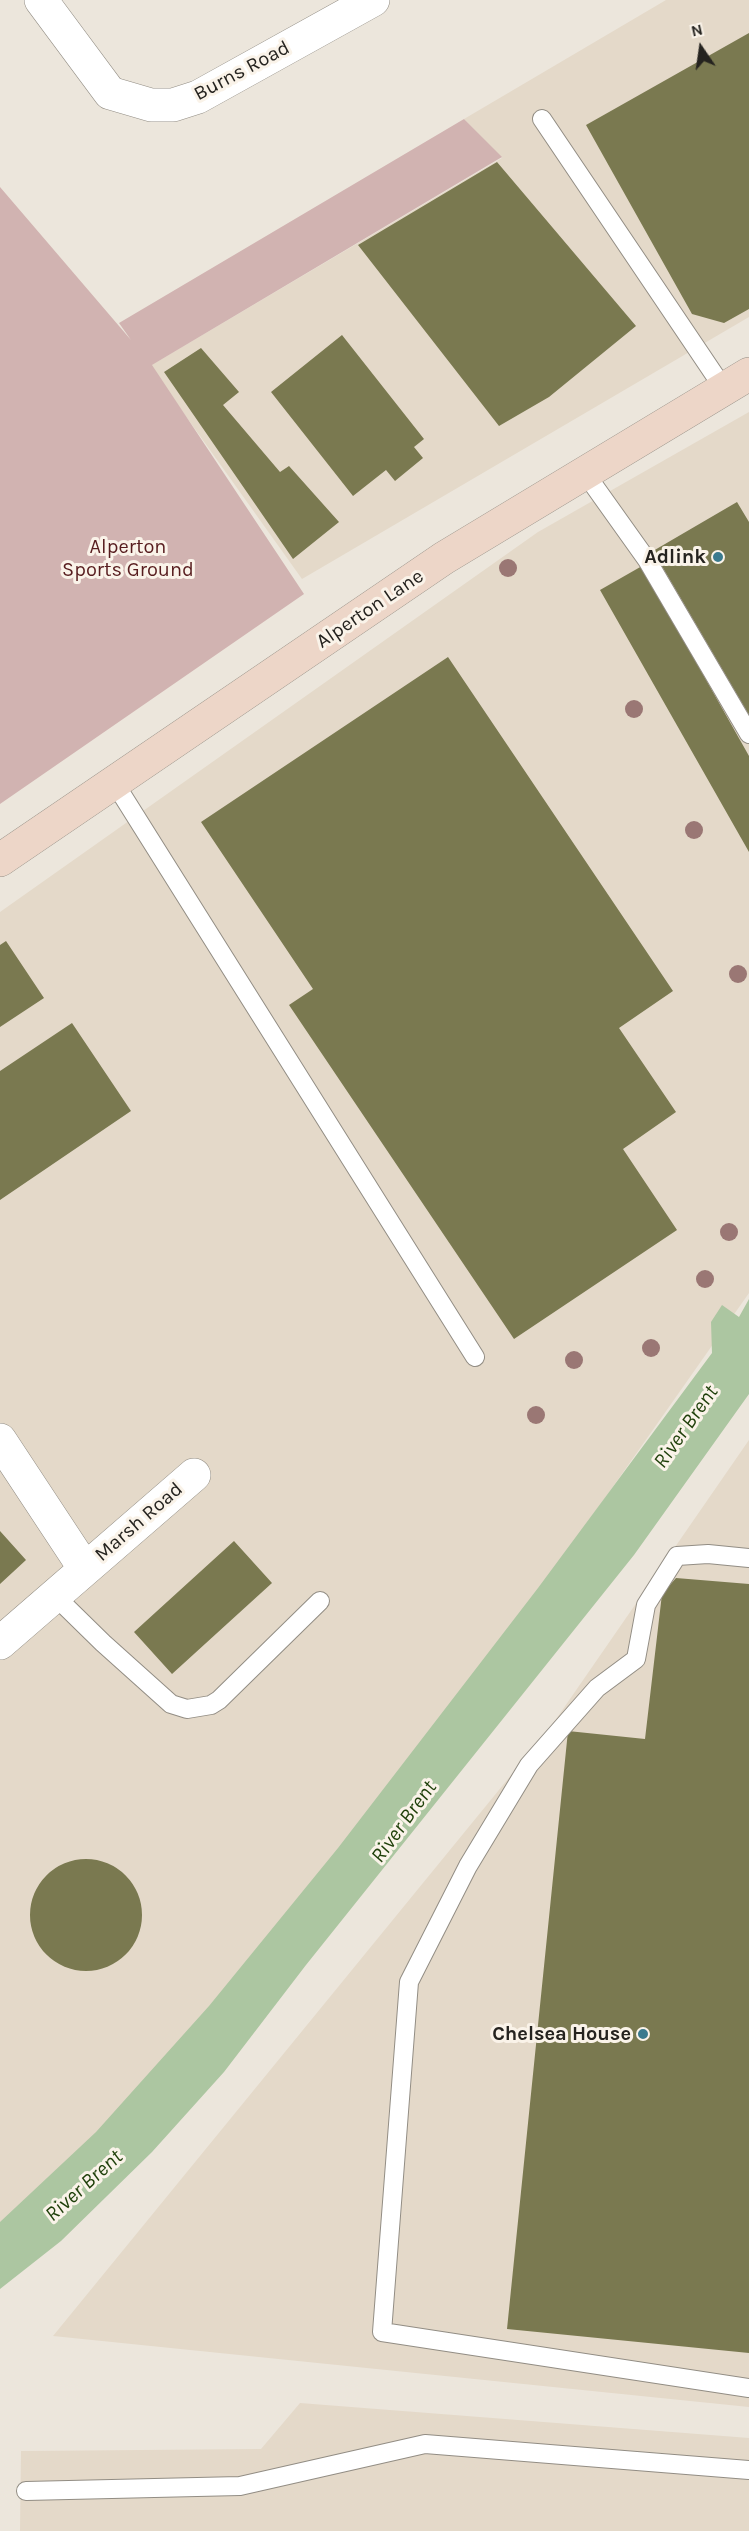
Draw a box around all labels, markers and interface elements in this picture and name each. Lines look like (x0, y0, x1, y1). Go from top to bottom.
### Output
north arrow (671, 18, 731, 78)
text: N (689, 19, 705, 41)
street label: Burns Road (190, 36, 294, 106)
park label: Alperton Sports Ground (62, 535, 194, 582)
place label: Adlink (644, 545, 706, 569)
marker: Adlink (711, 550, 725, 564)
street label: Alperton Lane (312, 564, 428, 654)
water label: River Brent (648, 1381, 724, 1473)
street label: Marsh Road (90, 1477, 188, 1567)
water label: River Brent (366, 1776, 442, 1868)
place label: Chelsea House (492, 2022, 631, 2046)
marker: Chelsea House (636, 2027, 650, 2041)
water label: River Brent (40, 2145, 128, 2227)

